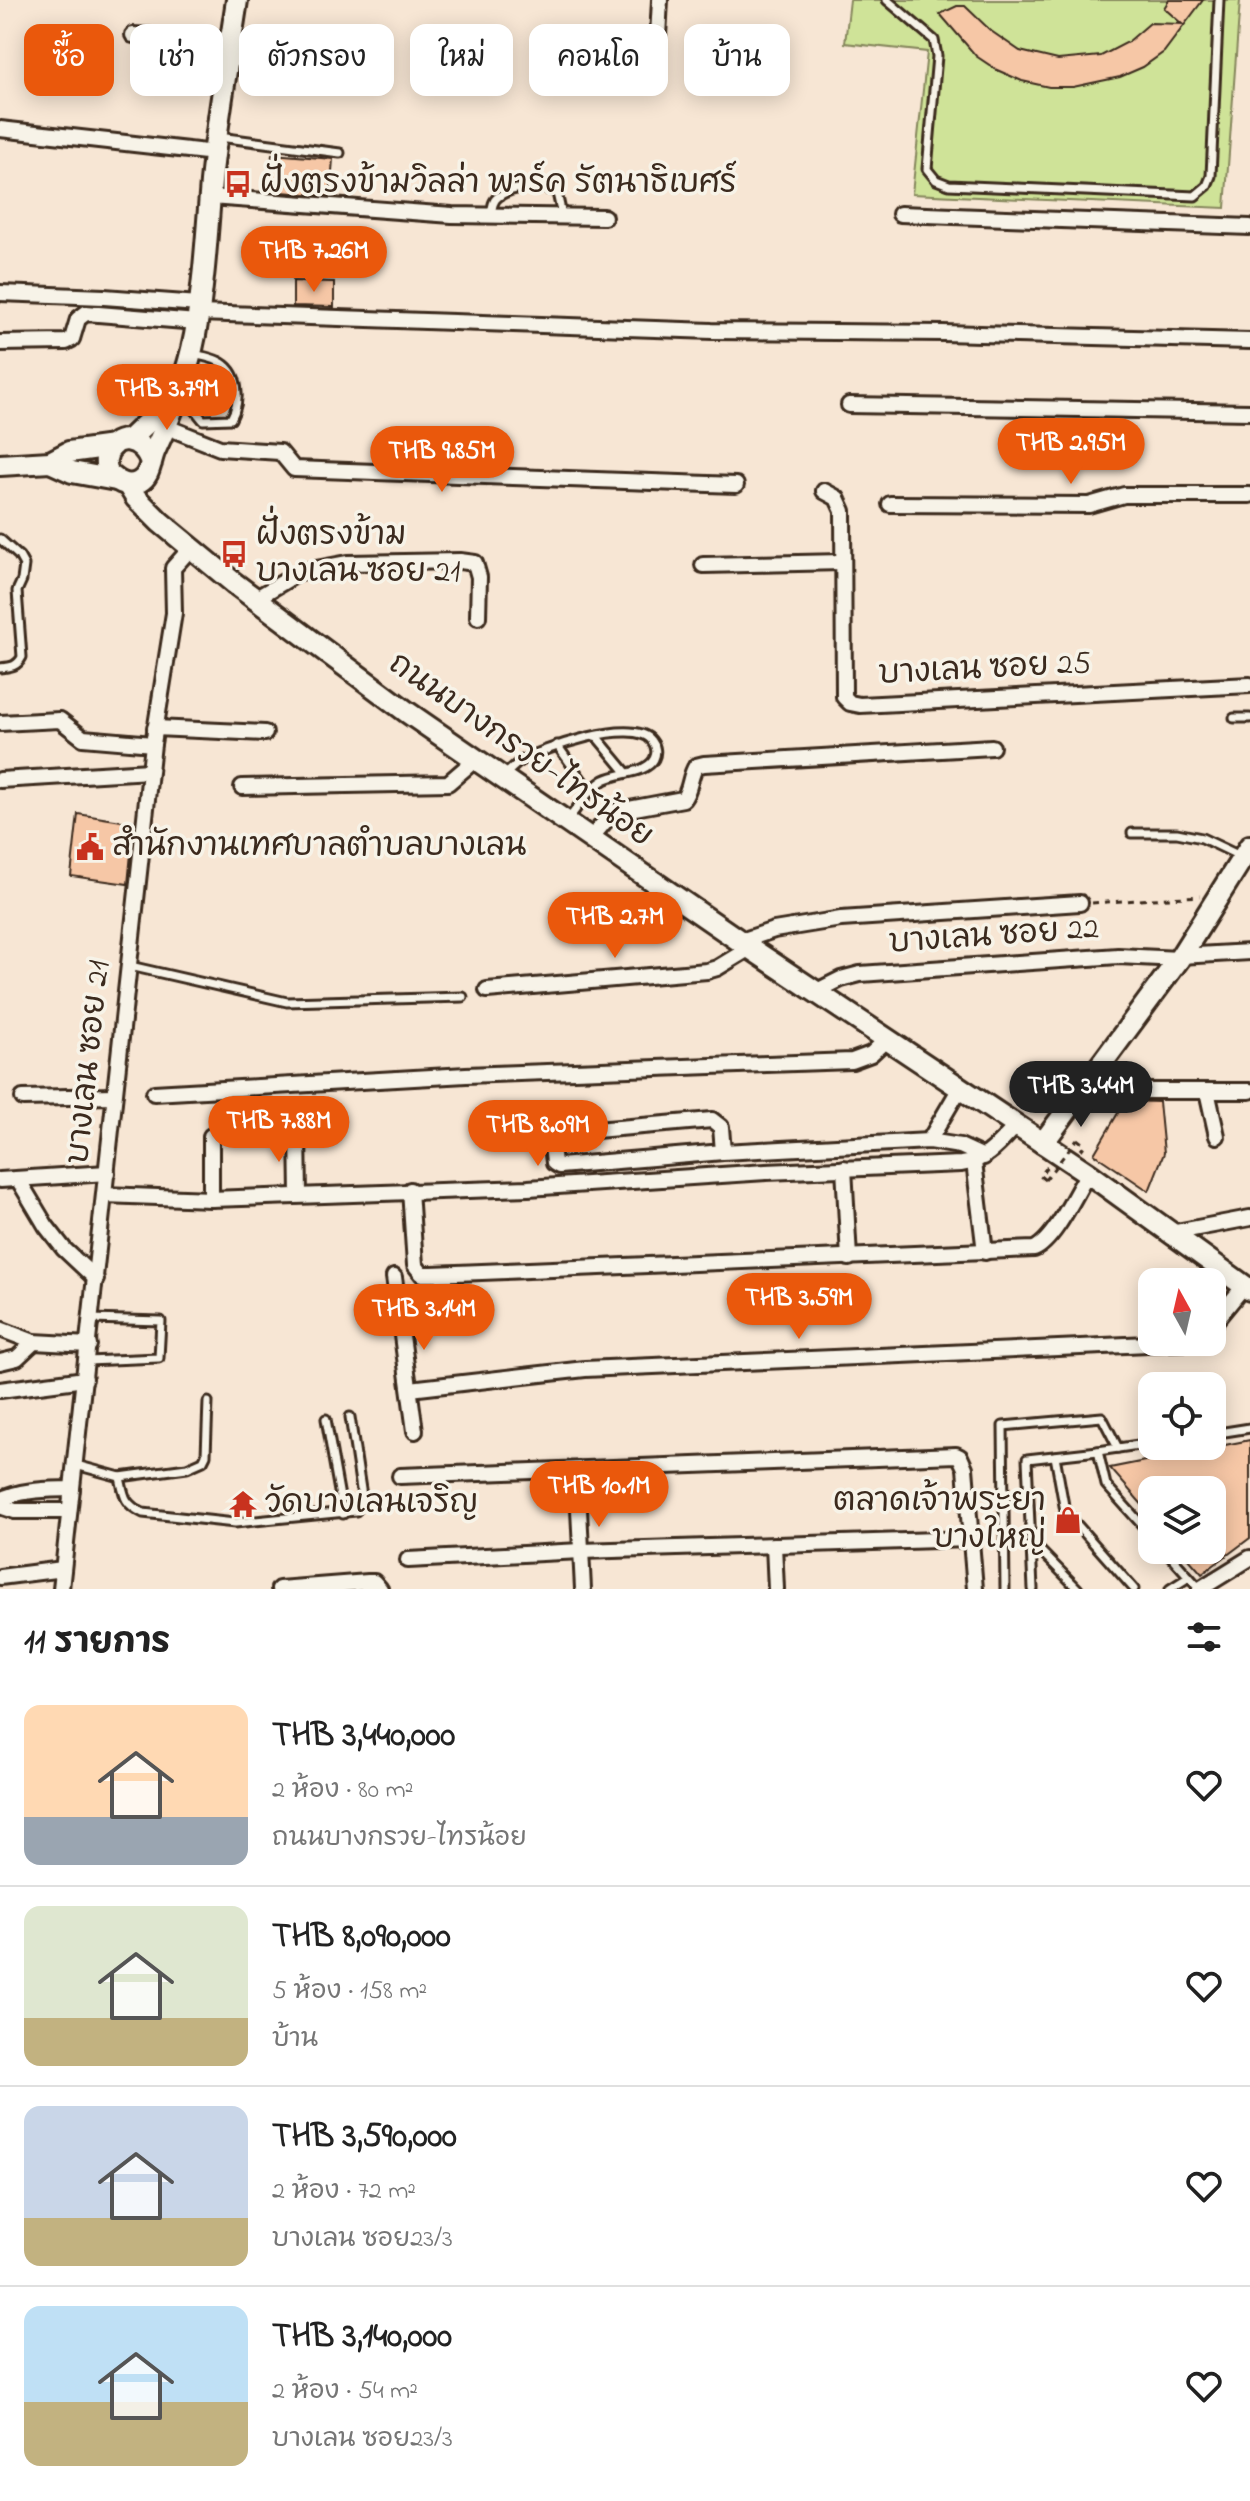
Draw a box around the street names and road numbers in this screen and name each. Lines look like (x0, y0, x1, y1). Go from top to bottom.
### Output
street label: ถนนบางกรวย-ไทรน้อย (378, 641, 663, 860)
street label: บางเลน ซอย 25 (878, 641, 1092, 699)
street label: บางเลน ซอย 22 (888, 906, 1101, 968)
street label: บางเลน ซอย 21 (56, 958, 124, 1166)

